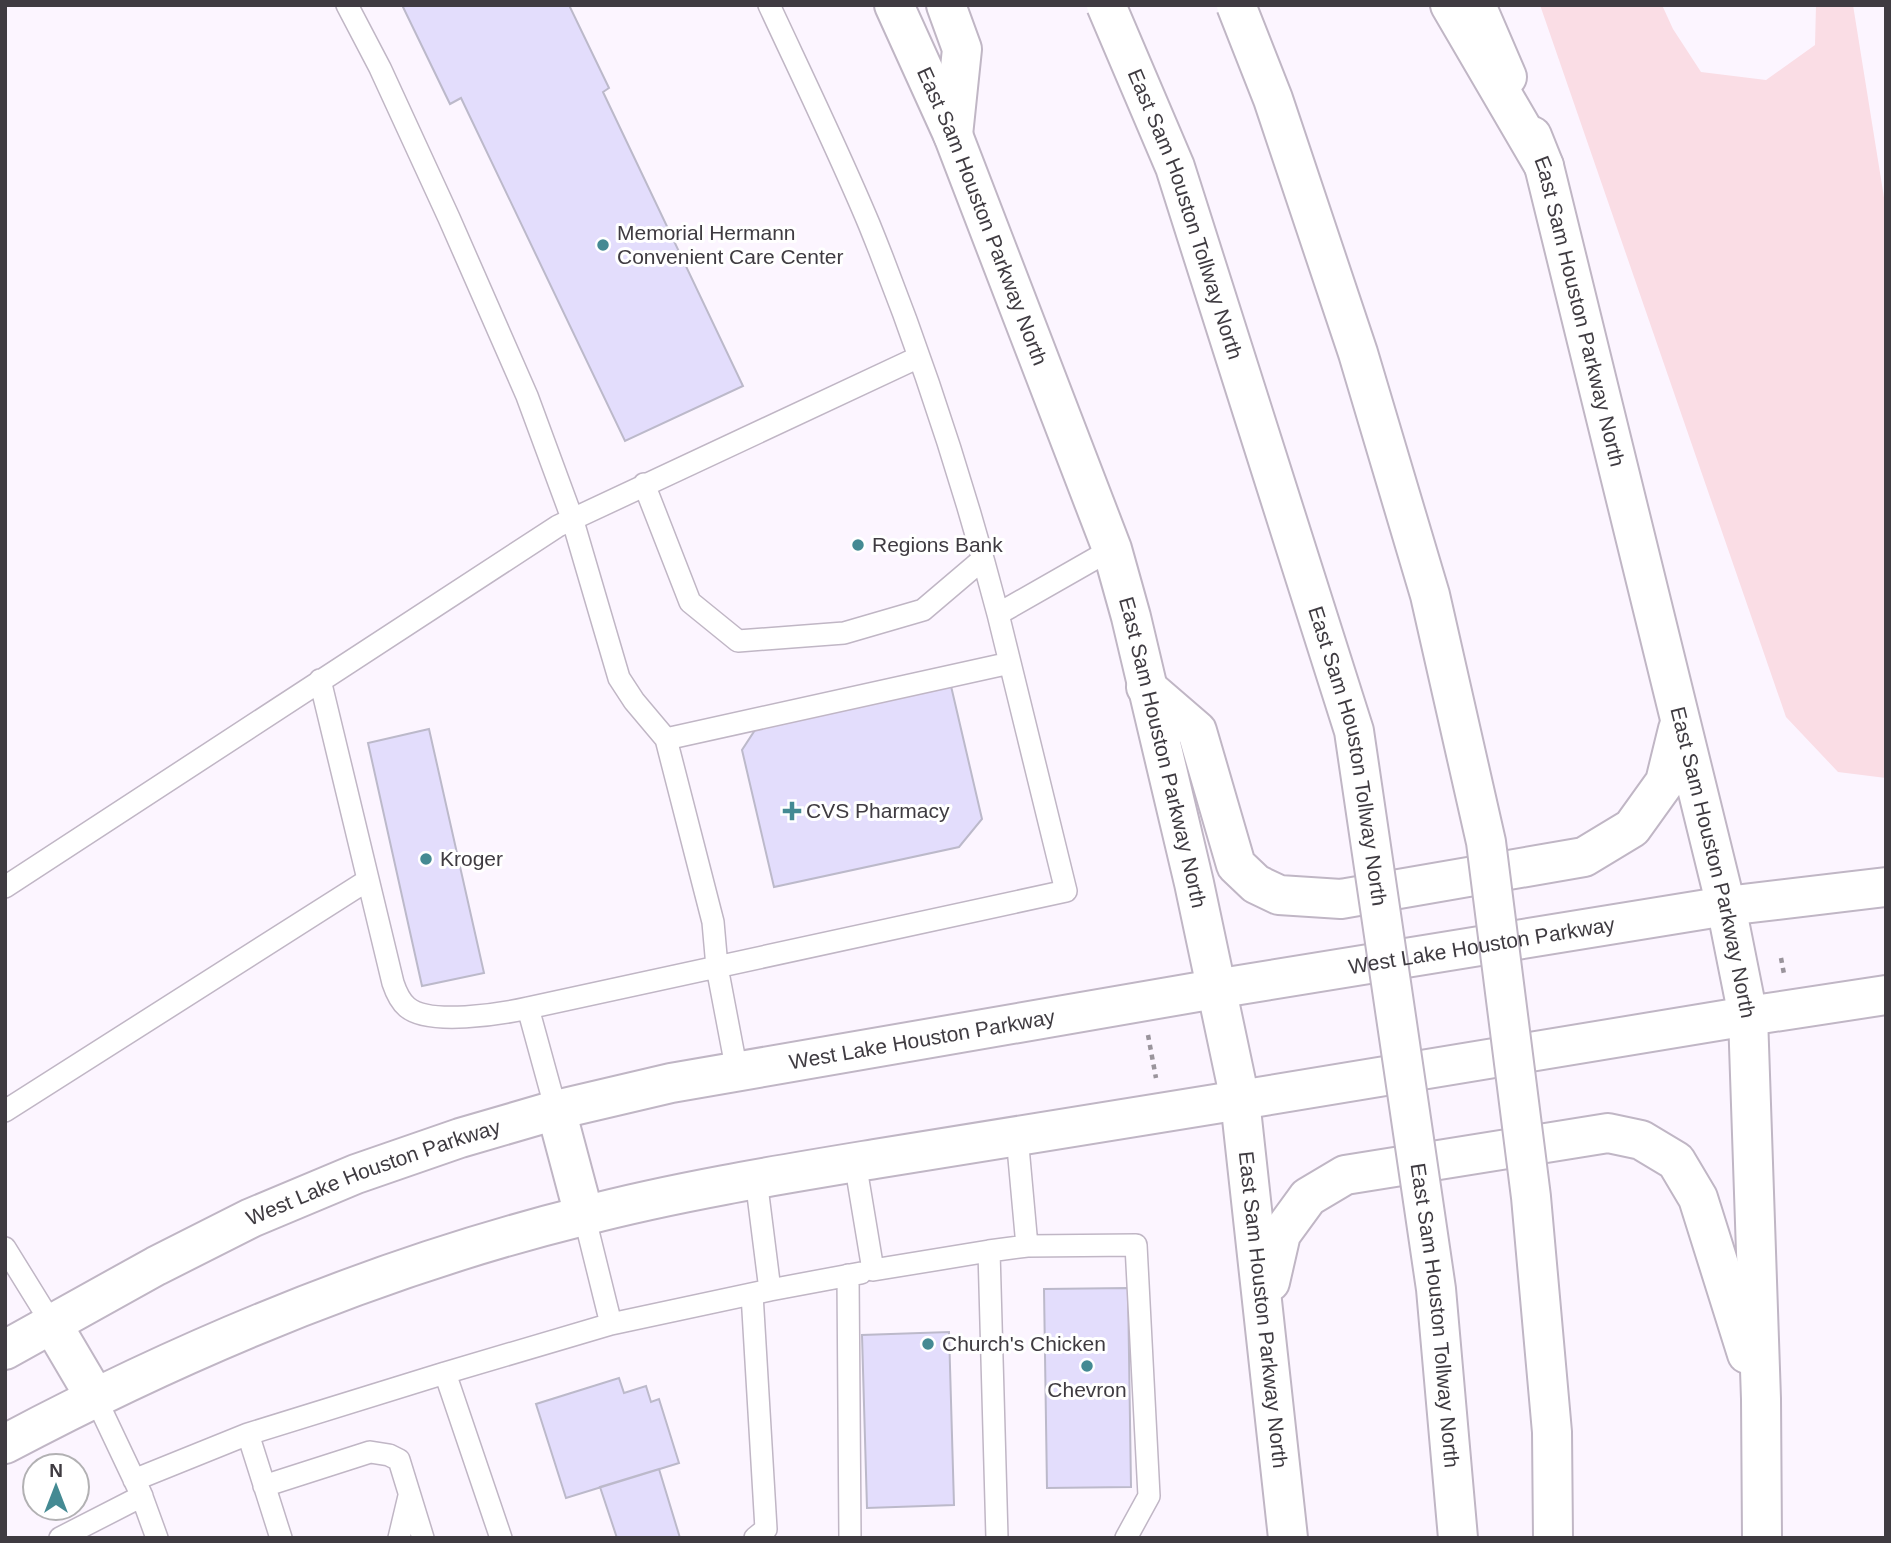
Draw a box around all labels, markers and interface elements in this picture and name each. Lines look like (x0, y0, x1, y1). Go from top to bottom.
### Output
street label: East Sam Houston Parkway North (913, 63, 1052, 368)
street label: East Sam Houston Tollway North (1124, 65, 1247, 362)
street label: East Sam Houston Parkway North (1530, 153, 1629, 469)
place label: Memorial Hermann Convenient Care Center (617, 221, 843, 268)
marker: Memorial Hermann Convenient Care Center (595, 237, 611, 253)
place label: Regions Bank (872, 533, 1003, 556)
marker: Regions Bank (850, 537, 866, 553)
street label: East Sam Houston Parkway North (1115, 594, 1211, 910)
street label: East Sam Houston Tollway North (1304, 603, 1392, 907)
street label: East Sam Houston Parkway North (1666, 704, 1760, 1020)
place label: CVS Pharmacy (806, 799, 950, 822)
marker: CVS Pharmacy (784, 803, 800, 819)
place label: Kroger (440, 847, 503, 870)
marker: Kroger (418, 851, 434, 867)
street label: West Lake Houston Parkway (1347, 912, 1617, 978)
street label: West Lake Houston Parkway (787, 1005, 1057, 1073)
street label: West Lake Houston Parkway (243, 1115, 503, 1230)
street label: East Sam Houston Parkway North (1235, 1150, 1292, 1469)
street label: East Sam Houston Tollway North (1407, 1161, 1464, 1469)
place label: Church's Chicken (942, 1332, 1106, 1355)
marker: Church's Chicken (920, 1336, 936, 1352)
marker: Chevron (1079, 1358, 1095, 1374)
place label: Chevron (1047, 1378, 1127, 1401)
north arrow (21, 1452, 91, 1522)
text: N (49, 1460, 63, 1481)

